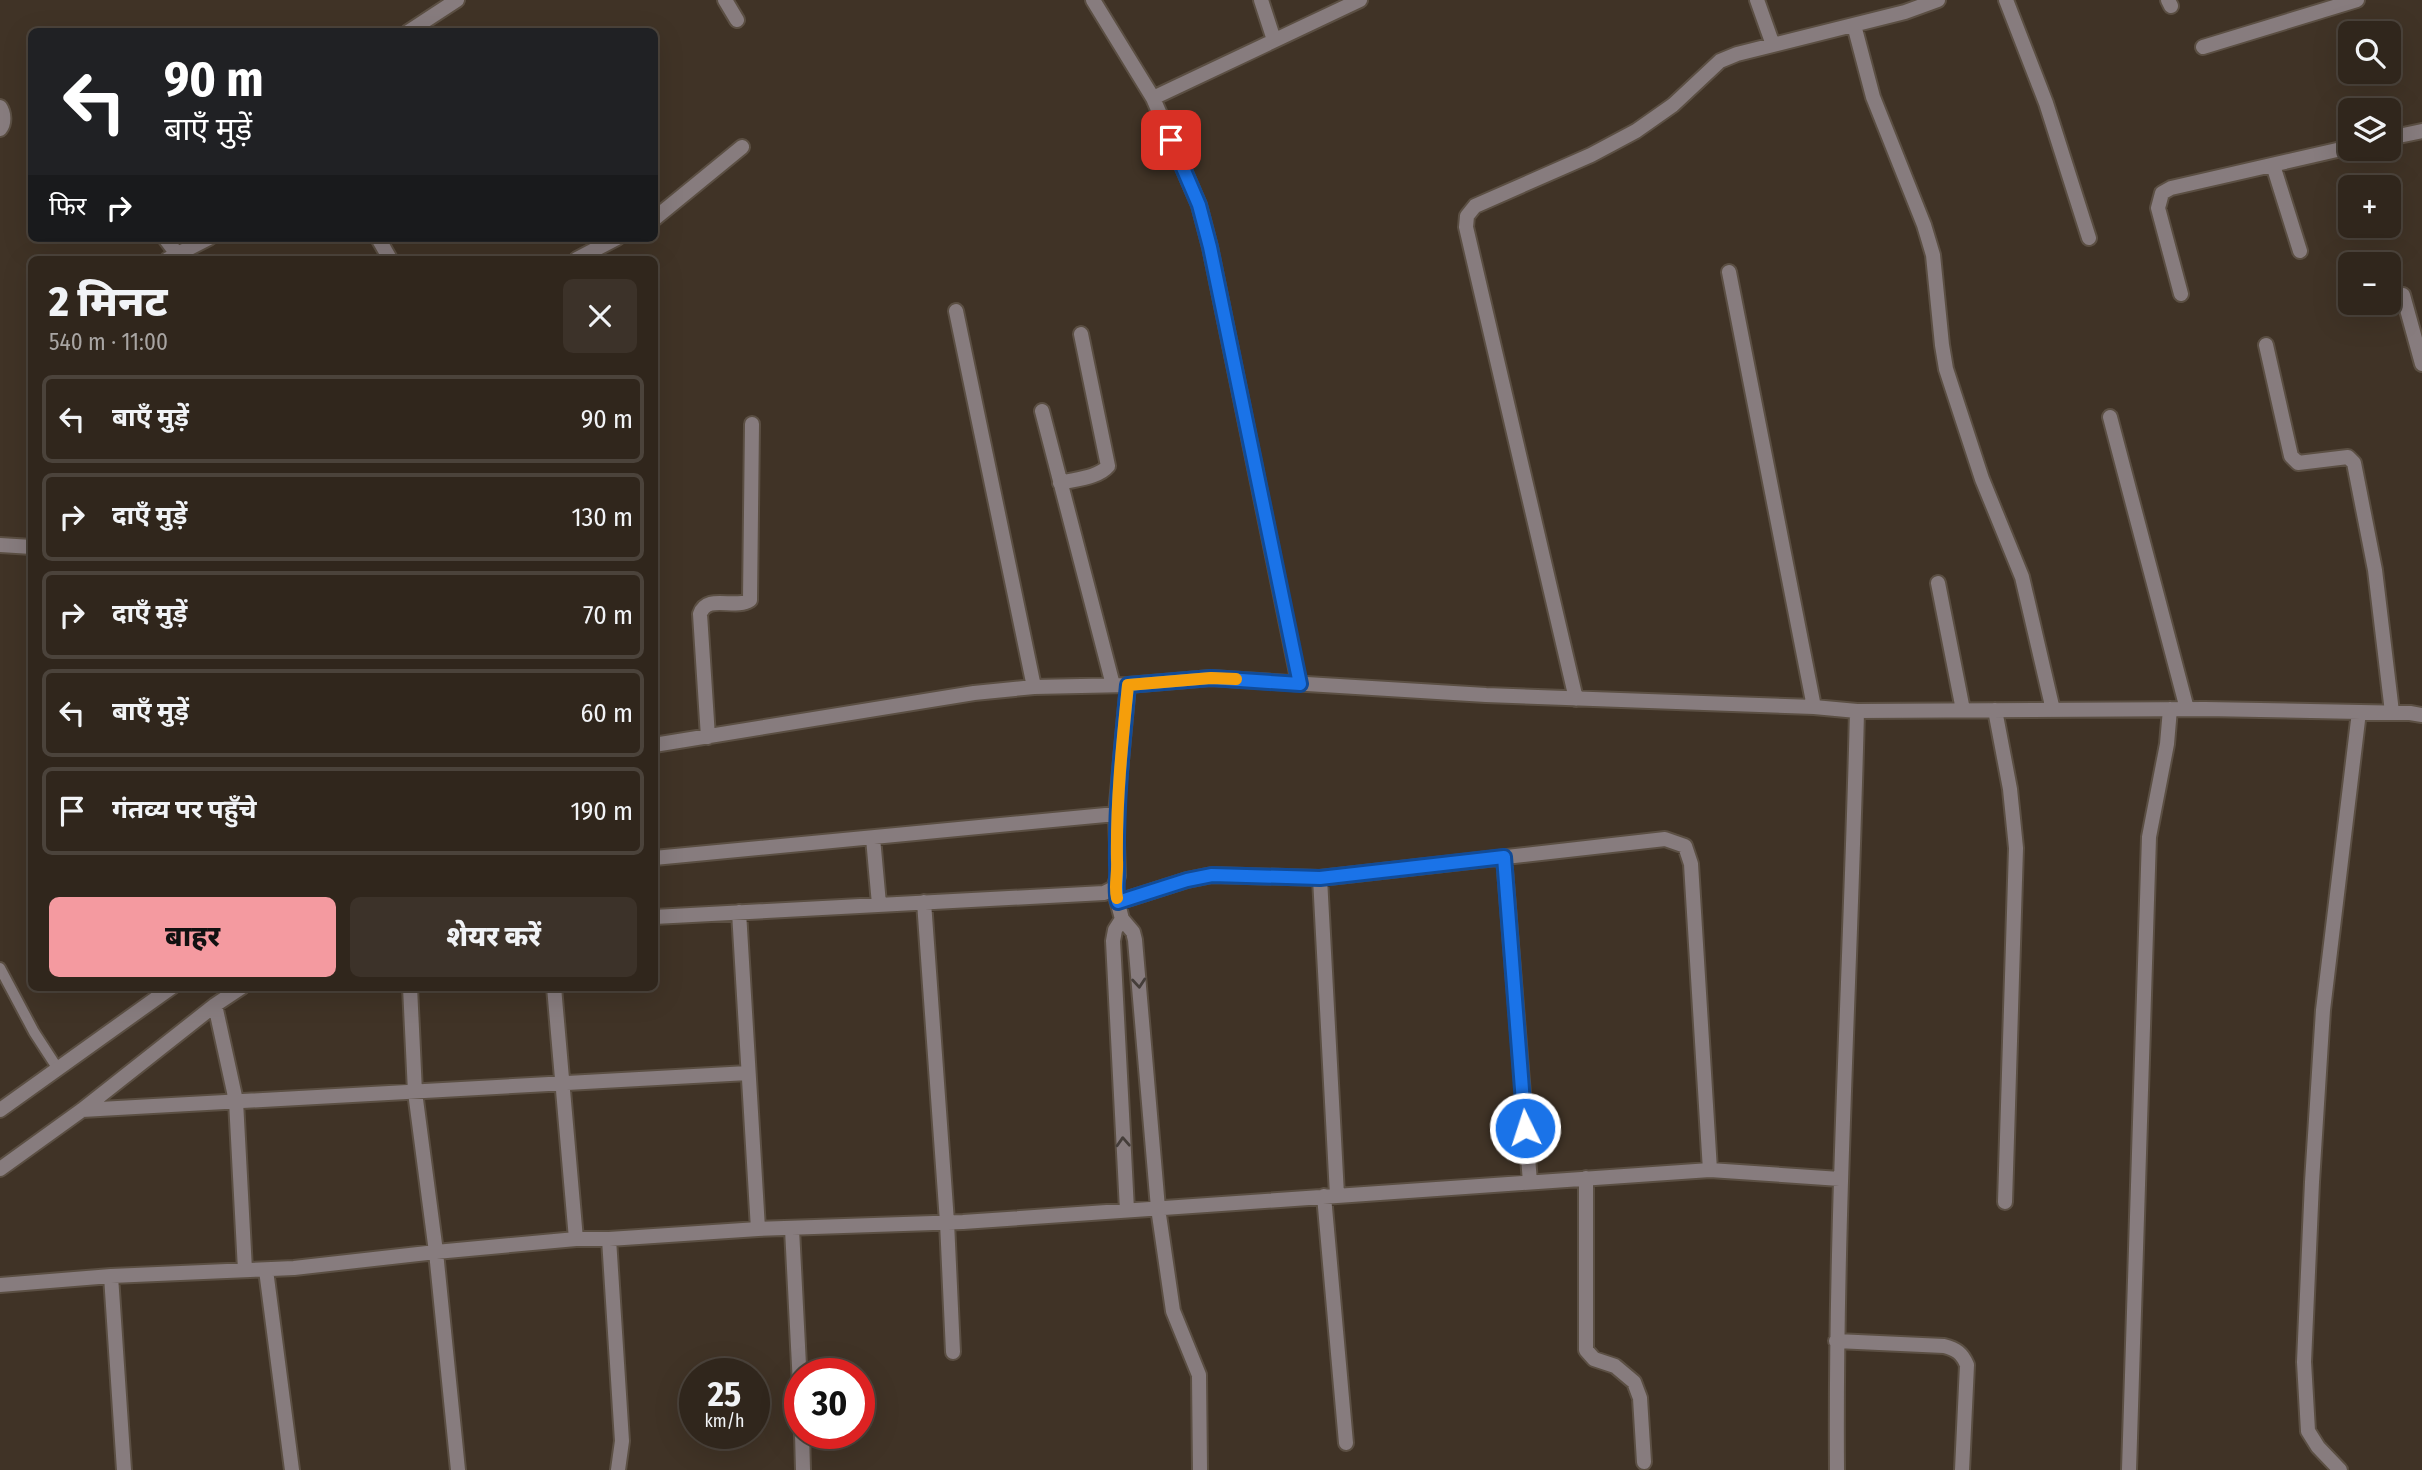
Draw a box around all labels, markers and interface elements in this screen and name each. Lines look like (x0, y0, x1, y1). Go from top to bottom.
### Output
map controls (2338, 21, 2401, 315)
button: search (2338, 21, 2401, 84)
text: 90 m (164, 50, 264, 109)
icon: left (49, 56, 140, 147)
button: layers (2338, 98, 2401, 161)
text: बाएँ मुड़ें (164, 110, 252, 148)
pin (1141, 110, 1201, 170)
icon: arrive (1152, 121, 1190, 159)
button: + (2338, 175, 2401, 238)
icon: right (100, 189, 138, 227)
text: फिर (49, 191, 86, 222)
button: − (2338, 252, 2401, 315)
text: 2 मिनट (49, 277, 168, 327)
button: close (563, 279, 637, 353)
text: 540 m · 11:00 (49, 328, 168, 356)
icon: left (53, 400, 91, 438)
text: बाएँ मुड़ें (112, 402, 189, 433)
text: 90 m (581, 404, 633, 435)
icon: right (53, 498, 91, 536)
text: दाएँ मुड़ें (112, 500, 187, 531)
text: 130 m (571, 502, 633, 533)
icon: right (53, 596, 91, 634)
text: दाएँ मुड़ें (112, 598, 187, 629)
text: 70 m (583, 600, 633, 631)
icon: left (53, 694, 91, 732)
text: बाएँ मुड़ें (112, 696, 189, 727)
text: 60 m (580, 698, 633, 729)
icon: arrive (53, 792, 91, 830)
text: गंतव्य पर पहुँचे (112, 794, 256, 825)
text: 190 m (571, 796, 633, 827)
button: बाहर (49, 897, 336, 977)
button: शेयर करें (350, 897, 637, 977)
one-way arrow (1131, 977, 1146, 988)
position arrow (1488, 1091, 1562, 1165)
one-way arrow (1116, 1136, 1131, 1147)
speed limit sign: 30 (784, 1358, 875, 1449)
text: 25 (708, 1373, 741, 1415)
text: km/h (704, 1410, 745, 1432)

